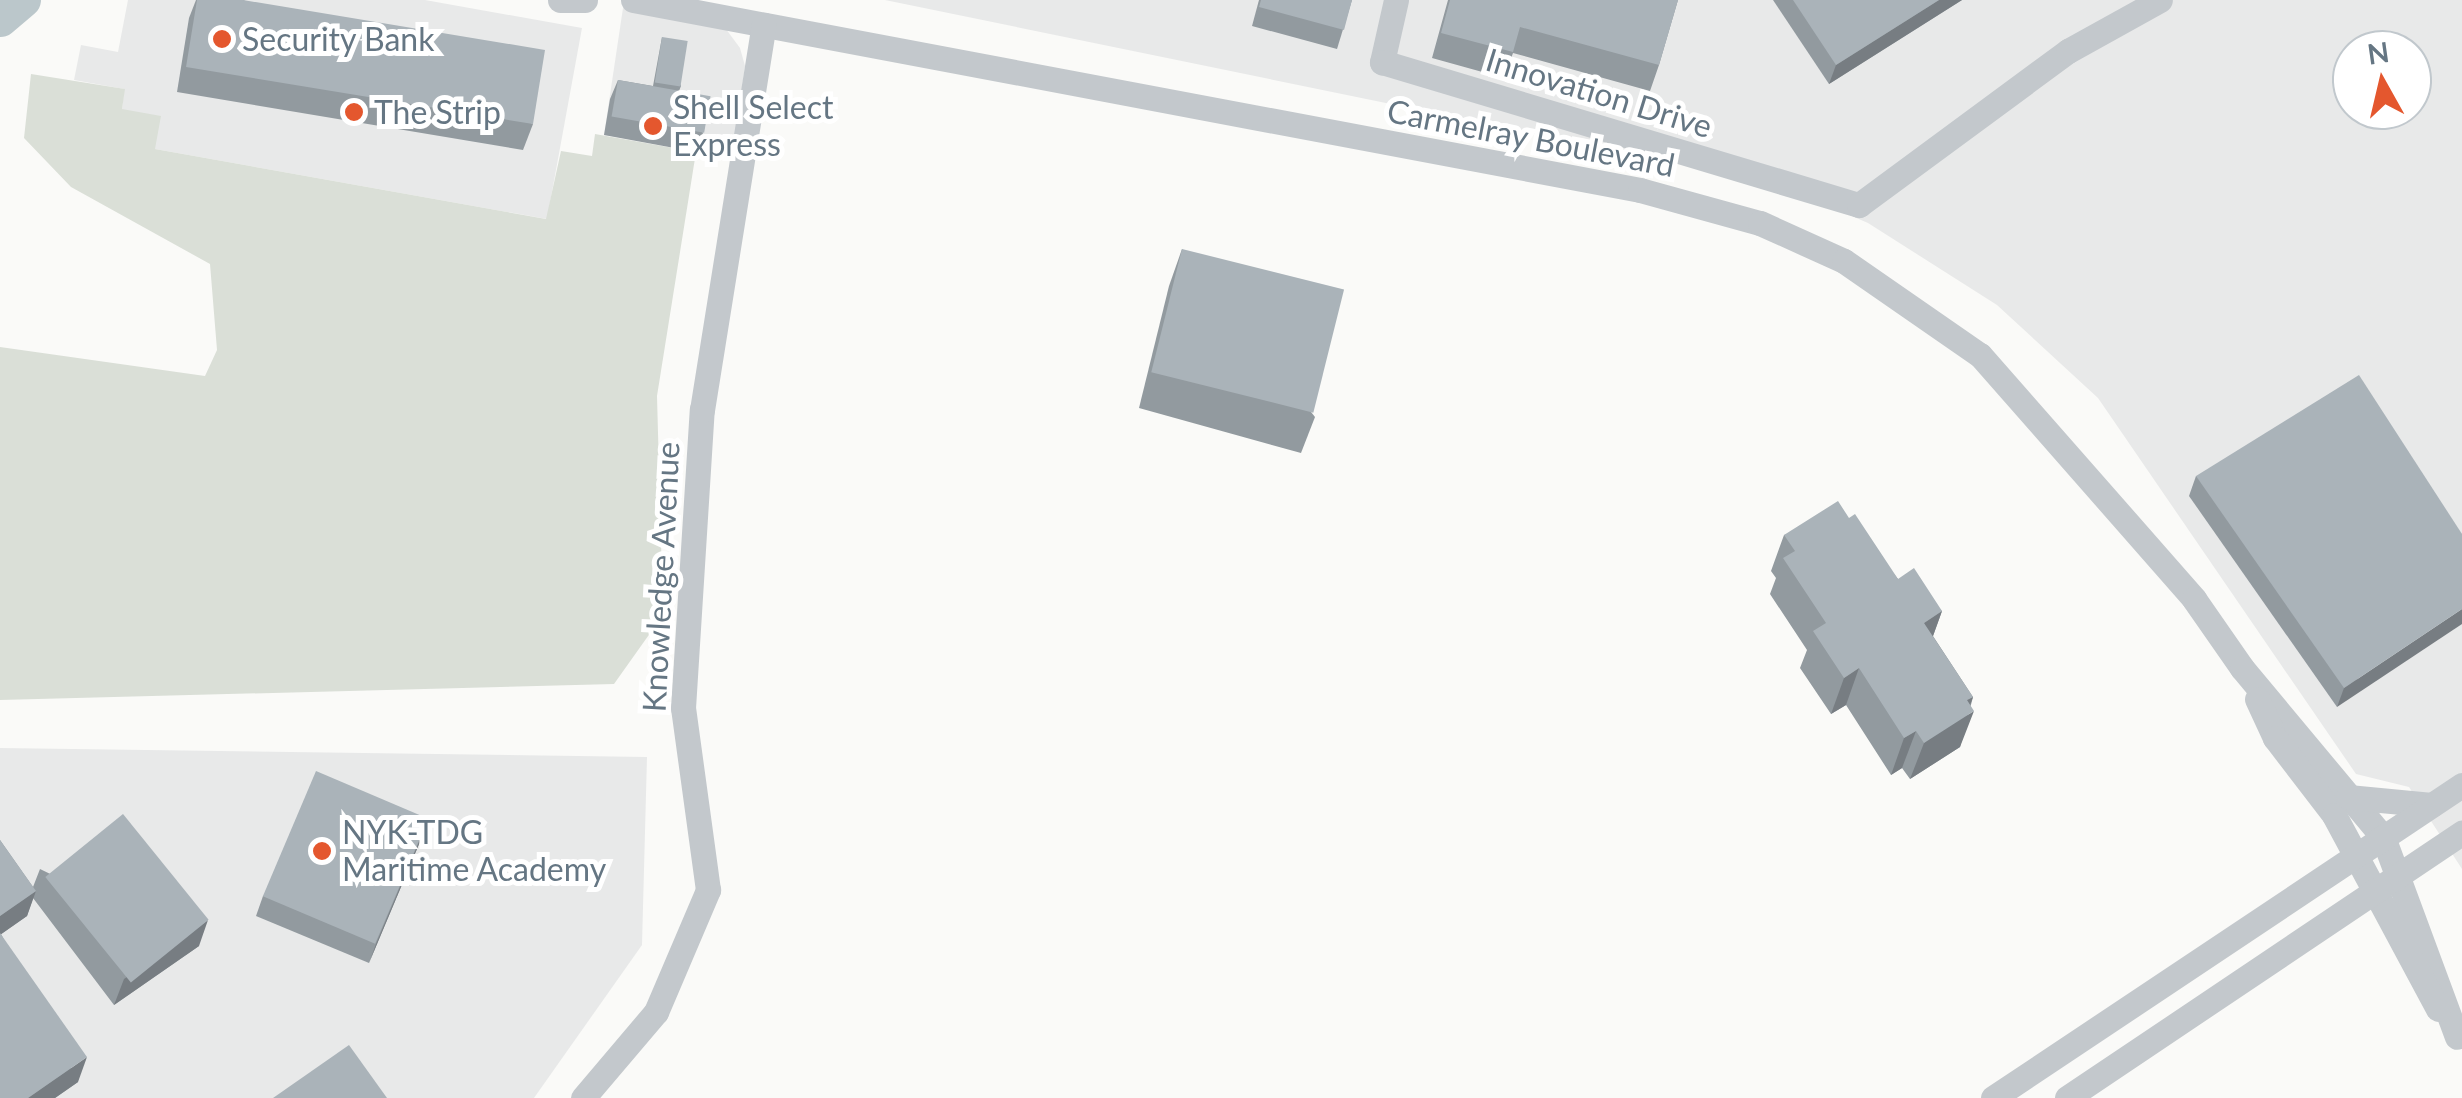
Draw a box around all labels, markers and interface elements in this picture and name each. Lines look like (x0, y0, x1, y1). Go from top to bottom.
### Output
place label: Security Bank (242, 20, 435, 58)
marker: Security Bank (211, 28, 233, 50)
north arrow (2332, 30, 2432, 130)
text: N (2365, 34, 2391, 71)
street label: Innovation Drive (1481, 40, 1717, 146)
place label: Shell Select Express (673, 89, 833, 164)
street label: Carmelray Boulevard (1384, 91, 1678, 185)
place label: The Strip (374, 93, 501, 131)
marker: The Strip (343, 101, 365, 123)
marker: Shell Select Express (642, 115, 664, 137)
street label: Knowledge Avenue (635, 440, 687, 714)
place label: NYK-TDG Maritime Academy (342, 814, 607, 889)
marker: NYK-TDG Maritime Academy (311, 840, 333, 862)

